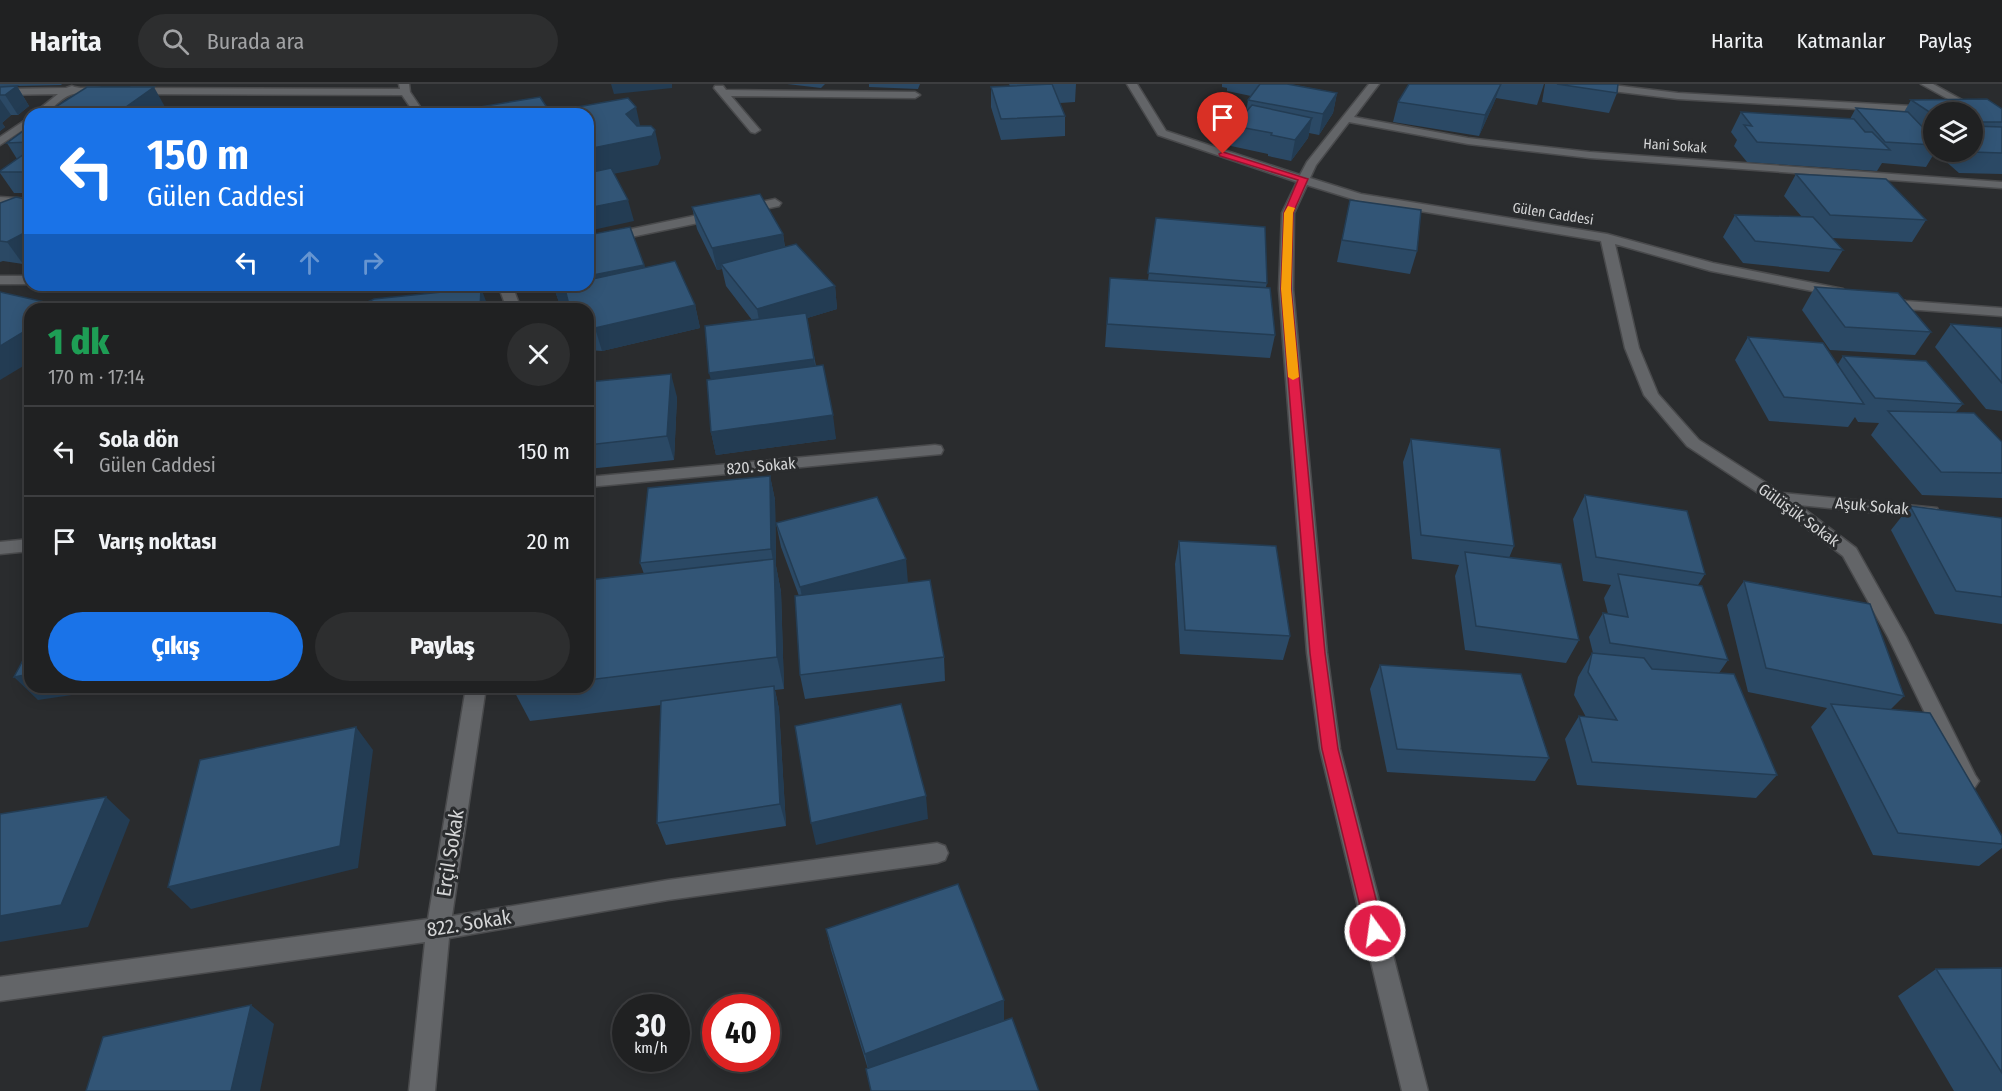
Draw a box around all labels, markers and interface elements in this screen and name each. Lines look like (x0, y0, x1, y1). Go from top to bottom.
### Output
search box (138, 14, 558, 68)
text: Harita (30, 25, 102, 58)
icon: search (159, 25, 192, 58)
text: Burada ara (207, 28, 304, 55)
text: Harita (1711, 28, 1764, 54)
text: Katmanlar (1797, 28, 1885, 54)
text: Paylaş (1918, 28, 1972, 54)
pin (1197, 92, 1248, 154)
icon: arrive (1206, 101, 1239, 134)
map controls (1923, 102, 1983, 162)
button: layers (1923, 102, 1983, 162)
text: 150 m (147, 130, 249, 180)
icon: left (48, 132, 126, 210)
street label: Hani Sokak (1643, 135, 1708, 157)
text: Gülen Caddesi (147, 181, 305, 213)
street label: Gülen Caddesi (1511, 199, 1595, 229)
icon: left (230, 246, 263, 279)
icon: ahead (293, 246, 326, 279)
icon: right (356, 246, 389, 279)
text: 1 dk (48, 320, 109, 364)
button: close (507, 323, 570, 386)
text: 170 m · 17:14 (48, 365, 145, 389)
text: Sola dön (99, 426, 179, 453)
icon: left (48, 435, 81, 468)
text: 150 m (518, 438, 570, 465)
text: Gülen Caddesi (99, 453, 216, 477)
street label: 820. Sokak (726, 453, 797, 478)
street label: Gülüşük Sokak (1755, 479, 1844, 551)
street label: Aşuk Sokak (1834, 493, 1910, 519)
icon: arrive (48, 525, 81, 558)
text: Varış noktası (99, 528, 217, 555)
text: 20 m (527, 528, 570, 555)
button: Çıkış (48, 612, 303, 681)
button: Paylaş (315, 612, 570, 681)
street label: Erçil Sokak (431, 807, 469, 898)
position arrow (1343, 899, 1407, 963)
street label: 822. Sokak (425, 904, 514, 942)
speed limit sign: 40 (702, 994, 780, 1072)
text: 30 (636, 1008, 666, 1044)
text: km/h (634, 1039, 668, 1057)

